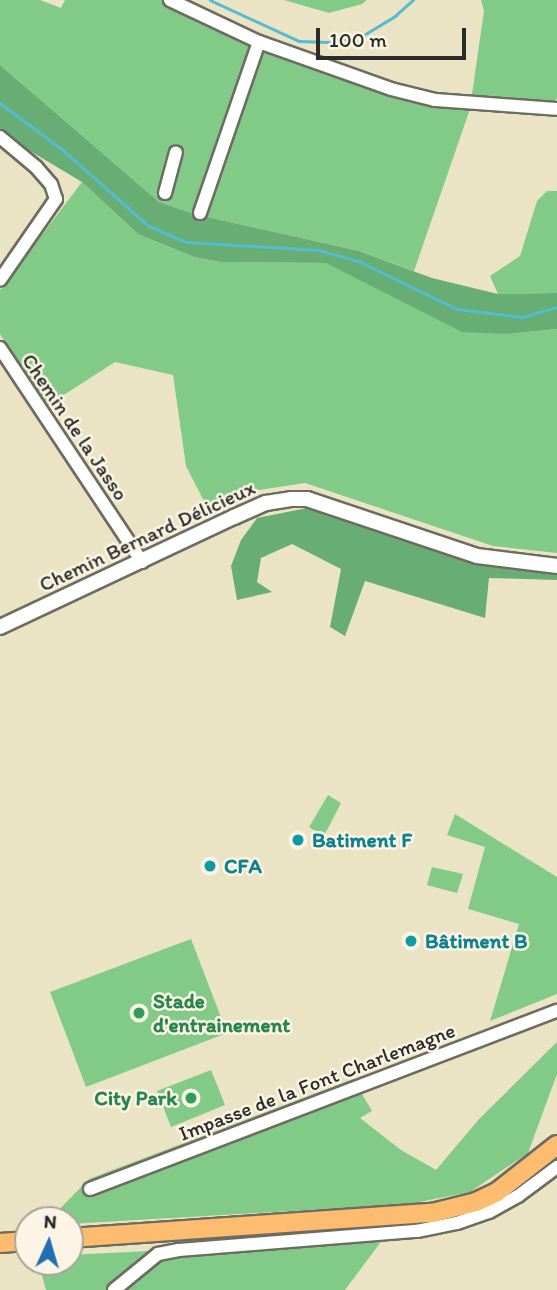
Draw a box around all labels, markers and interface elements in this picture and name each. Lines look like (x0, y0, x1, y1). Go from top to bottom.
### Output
scale bar (319, 14, 470, 58)
text: 100 m (329, 27, 387, 52)
street label: Chemin de la Jasso (17, 349, 133, 505)
street label: Chemin Bernard Délicieux (36, 475, 258, 597)
place label: Batiment F (312, 827, 412, 853)
marker: Batiment F (290, 832, 306, 848)
place label: CFA (224, 853, 262, 879)
marker: CFA (202, 858, 218, 874)
place label: Bâtiment B (425, 928, 528, 954)
marker: Bâtiment B (403, 933, 419, 949)
place label: Stade d'entrainement (153, 988, 290, 1038)
marker: Stade d'entrainement (131, 1005, 147, 1021)
street label: Impasse de la Font Charlemagne (175, 1018, 459, 1146)
place label: City Park (94, 1085, 177, 1111)
marker: City Park (183, 1090, 199, 1106)
north arrow (14, 1206, 84, 1276)
text: N (43, 1210, 58, 1233)

